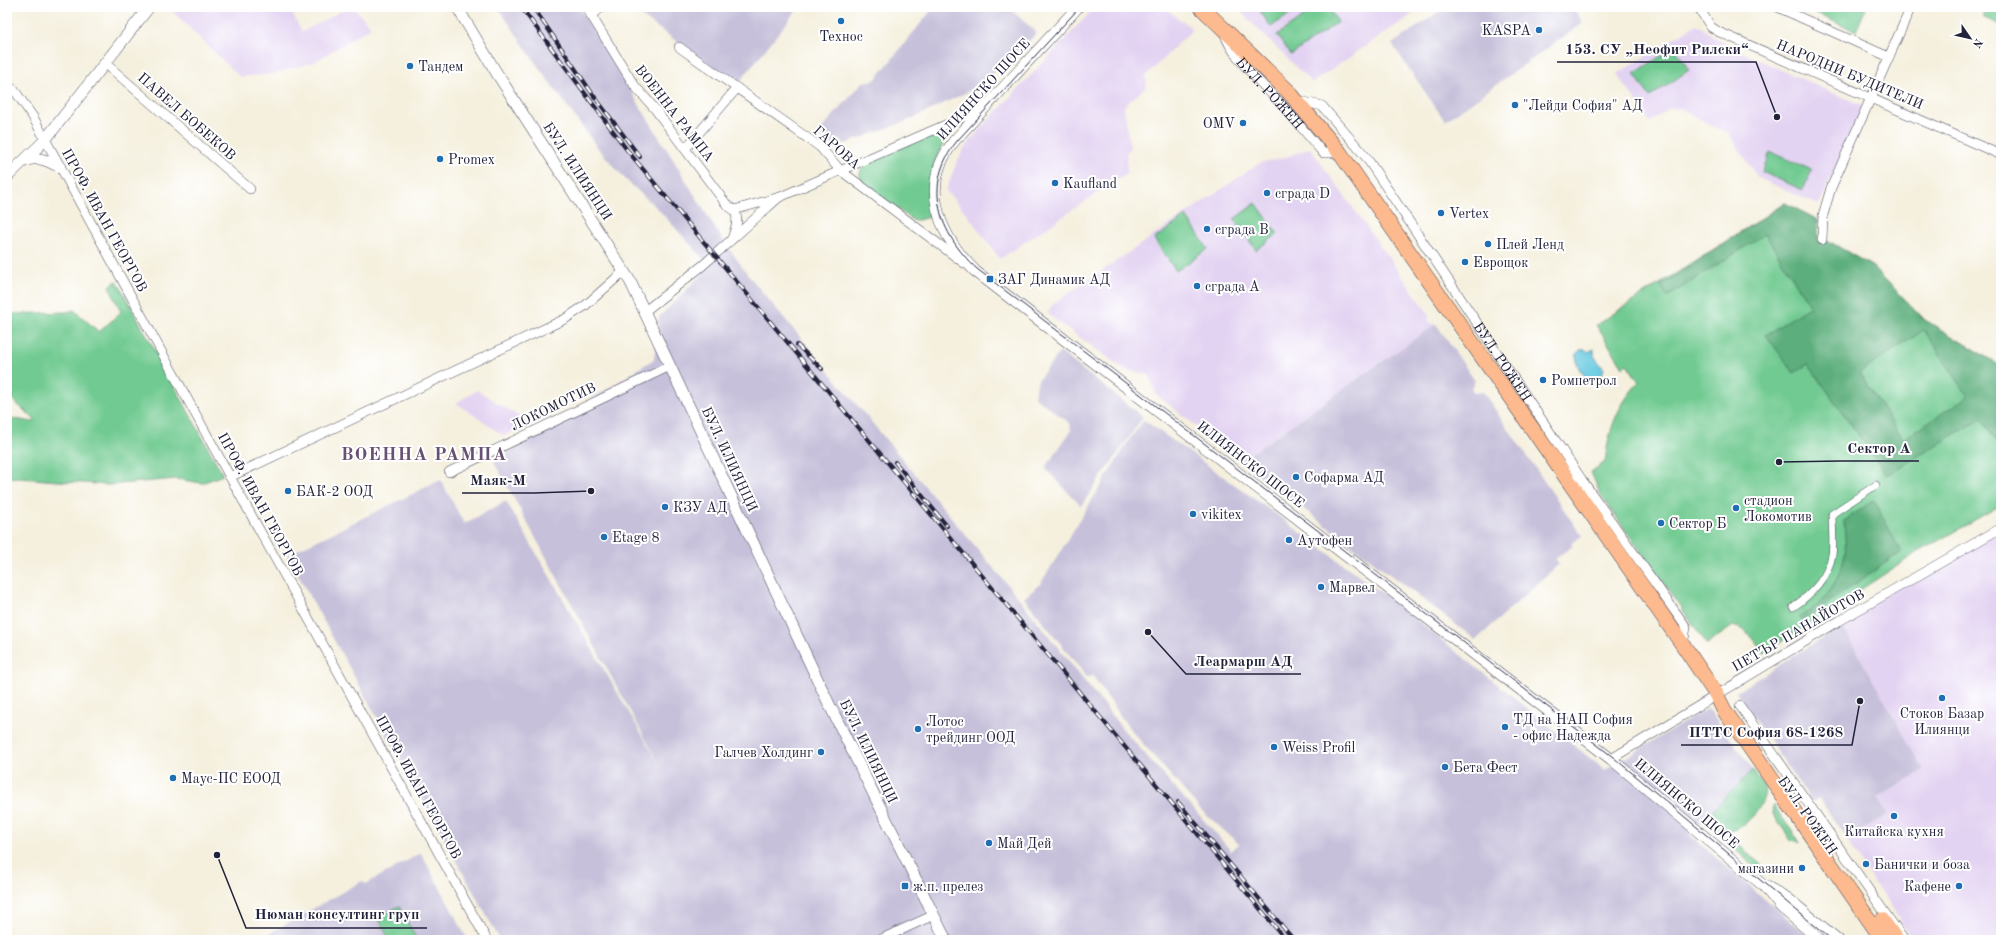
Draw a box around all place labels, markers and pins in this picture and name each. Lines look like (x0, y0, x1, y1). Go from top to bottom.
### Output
marker: Технос (836, 16, 846, 26)
place label: KASPA (1482, 24, 1531, 38)
marker: KASPA (1534, 25, 1544, 35)
place label: Технос (819, 30, 863, 44)
callout: 153. СУ „Неофит Рилски“ (1557, 35, 1756, 62)
place label: Тандем (418, 60, 463, 74)
marker: Тандем (405, 61, 415, 71)
place label: "Лейди София" АД (1523, 99, 1643, 114)
marker: "Лейди София" АД (1510, 100, 1520, 110)
place label: OMV (1203, 117, 1235, 131)
marker: OMV (1238, 118, 1248, 128)
place label: Promex (448, 153, 495, 167)
marker: Promex (435, 154, 445, 164)
place label: Kaufland (1063, 177, 1117, 191)
marker: Kaufland (1050, 178, 1060, 188)
place label: сграда D (1275, 187, 1330, 201)
marker: сграда D (1262, 188, 1272, 198)
place label: Vertex (1449, 207, 1489, 221)
marker: Vertex (1436, 208, 1446, 218)
place label: сграда В (1215, 223, 1269, 237)
marker: сграда В (1202, 224, 1212, 234)
place label: Плей Ленд (1496, 238, 1564, 252)
marker: Плей Ленд (1483, 239, 1493, 249)
place label: Еврощок (1473, 256, 1528, 270)
marker: Еврощок (1460, 257, 1470, 267)
place label: ЗАГ Динамик АД (998, 273, 1110, 287)
marker: ЗАГ Динамик АД (985, 274, 995, 284)
place label: сграда А (1205, 280, 1260, 294)
marker: сграда А (1192, 281, 1202, 291)
place label: Ромпетрол (1551, 374, 1617, 388)
marker: Ромпетрол (1538, 375, 1548, 385)
callout: Сектор А (1840, 434, 1919, 461)
callout: Маяк-М (462, 466, 534, 493)
place label: Софарма АД (1304, 471, 1384, 486)
marker: Софарма АД (1291, 472, 1301, 482)
place label: БАК-2 ООД (296, 485, 373, 499)
marker: БАК-2 ООД (283, 486, 293, 496)
place label: стадион Локомотив (1744, 494, 1812, 524)
place label: КЗУ АД (673, 501, 727, 515)
marker: КЗУ АД (660, 502, 670, 512)
marker: стадион Локомотив (1731, 503, 1741, 513)
place label: vikitex (1201, 508, 1242, 522)
marker: vikitex (1188, 509, 1198, 519)
place label: Сектор Б (1669, 517, 1727, 531)
marker: Сектор Б (1656, 518, 1666, 528)
place label: Etage 8 (612, 531, 660, 545)
marker: Etage 8 (599, 532, 609, 542)
place label: Аутофен (1297, 534, 1352, 549)
marker: Аутофен (1284, 535, 1294, 545)
place label: Марвел (1329, 581, 1375, 595)
marker: Марвел (1316, 582, 1326, 592)
callout: Леармарш АД (1186, 647, 1301, 674)
marker: Стоков Базар Илиянци (1937, 693, 1947, 703)
place label: Стоков Базар Илиянци (1900, 707, 1984, 737)
place label: ТД на НАП София - офис Надежда (1513, 713, 1633, 744)
place label: Лотос трейдинг ООД (926, 715, 1015, 745)
callout: ПТТС София 68-1268 (1681, 718, 1852, 745)
marker: ТД на НАП София - офис Надежда (1500, 722, 1510, 732)
marker: Лотос трейдинг ООД (913, 724, 923, 734)
place label: Weiss Profil (1282, 741, 1356, 755)
marker: Weiss Profil (1269, 742, 1279, 752)
place label: Галчев Холдинг (714, 746, 813, 760)
marker: Галчев Холдинг (816, 747, 826, 757)
place label: Бета Фест (1453, 761, 1518, 775)
marker: Бета Фест (1440, 762, 1450, 772)
place label: Маус-ПС ЕООД (181, 772, 281, 786)
marker: Маус-ПС ЕООД (168, 773, 178, 783)
marker: Китайска кухня (1889, 811, 1899, 821)
place label: Китайска кухня (1844, 825, 1944, 839)
place label: Май Дей (997, 837, 1051, 851)
marker: Май Дей (984, 838, 994, 848)
place label: Банички и боза (1874, 858, 1970, 872)
marker: Банички и боза (1861, 859, 1871, 869)
place label: магазини (1738, 862, 1794, 876)
marker: магазини (1797, 863, 1807, 873)
place label: ж.п. прелез (913, 880, 983, 894)
place label: Кафене (1904, 880, 1951, 895)
marker: ж.п. прелез (900, 881, 910, 891)
marker: Кафене (1954, 881, 1964, 891)
callout: Нюман консултинг груп (246, 901, 427, 928)

